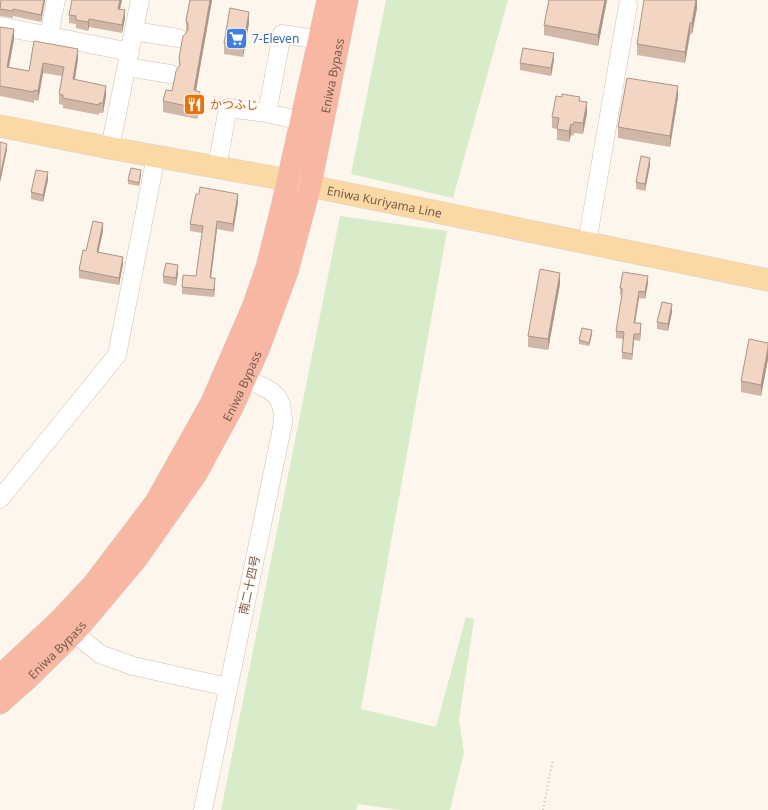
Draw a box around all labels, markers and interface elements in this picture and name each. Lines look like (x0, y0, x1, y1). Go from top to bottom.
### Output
supermarket icon: 7-Eleven (223, 25, 249, 51)
place label: 7-Eleven (252, 30, 299, 47)
street label: Eniwa Bypass (316, 36, 348, 115)
restaurant icon: かつふじ (182, 91, 208, 117)
place label: かつふじ (210, 96, 258, 113)
street label: Eniwa Kuriyama Line (326, 181, 444, 221)
street label: Eniwa Bypass (218, 347, 265, 424)
street label: 南二十四号 (234, 554, 264, 616)
street label: Eniwa Bypass (24, 617, 90, 682)

